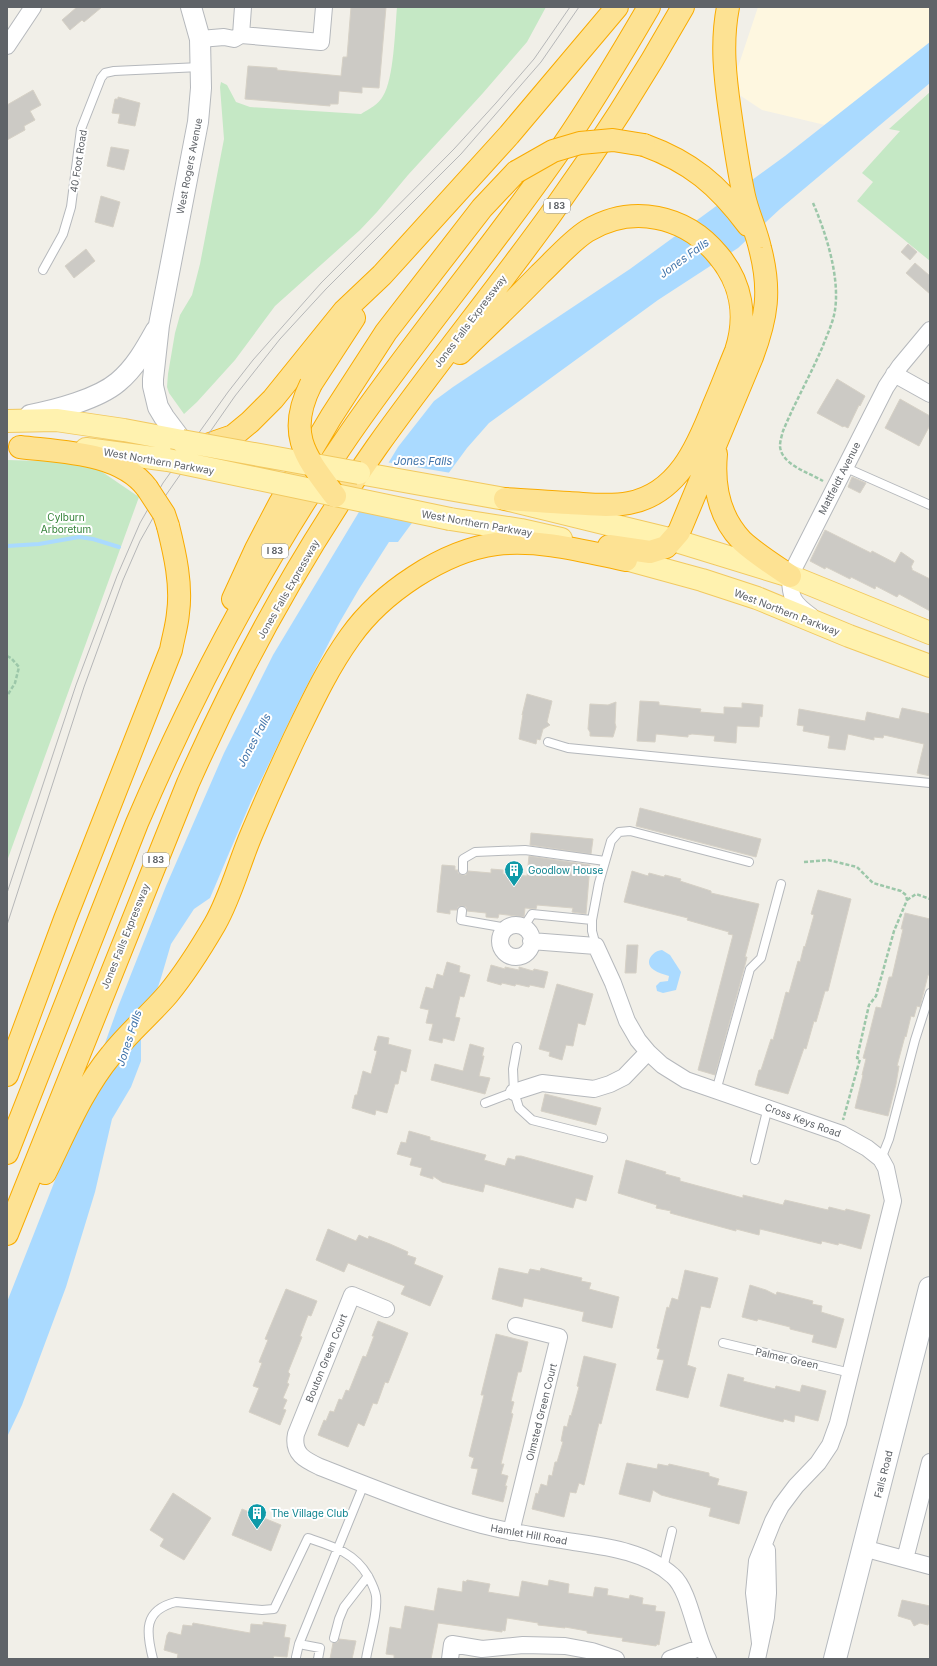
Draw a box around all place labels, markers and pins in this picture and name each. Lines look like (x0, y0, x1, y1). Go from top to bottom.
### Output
building icon: Goodlow House (503, 859, 525, 887)
place label: Goodlow House (528, 864, 603, 876)
building icon: The Village Club (246, 1502, 268, 1530)
place label: The Village Club (271, 1507, 348, 1519)

